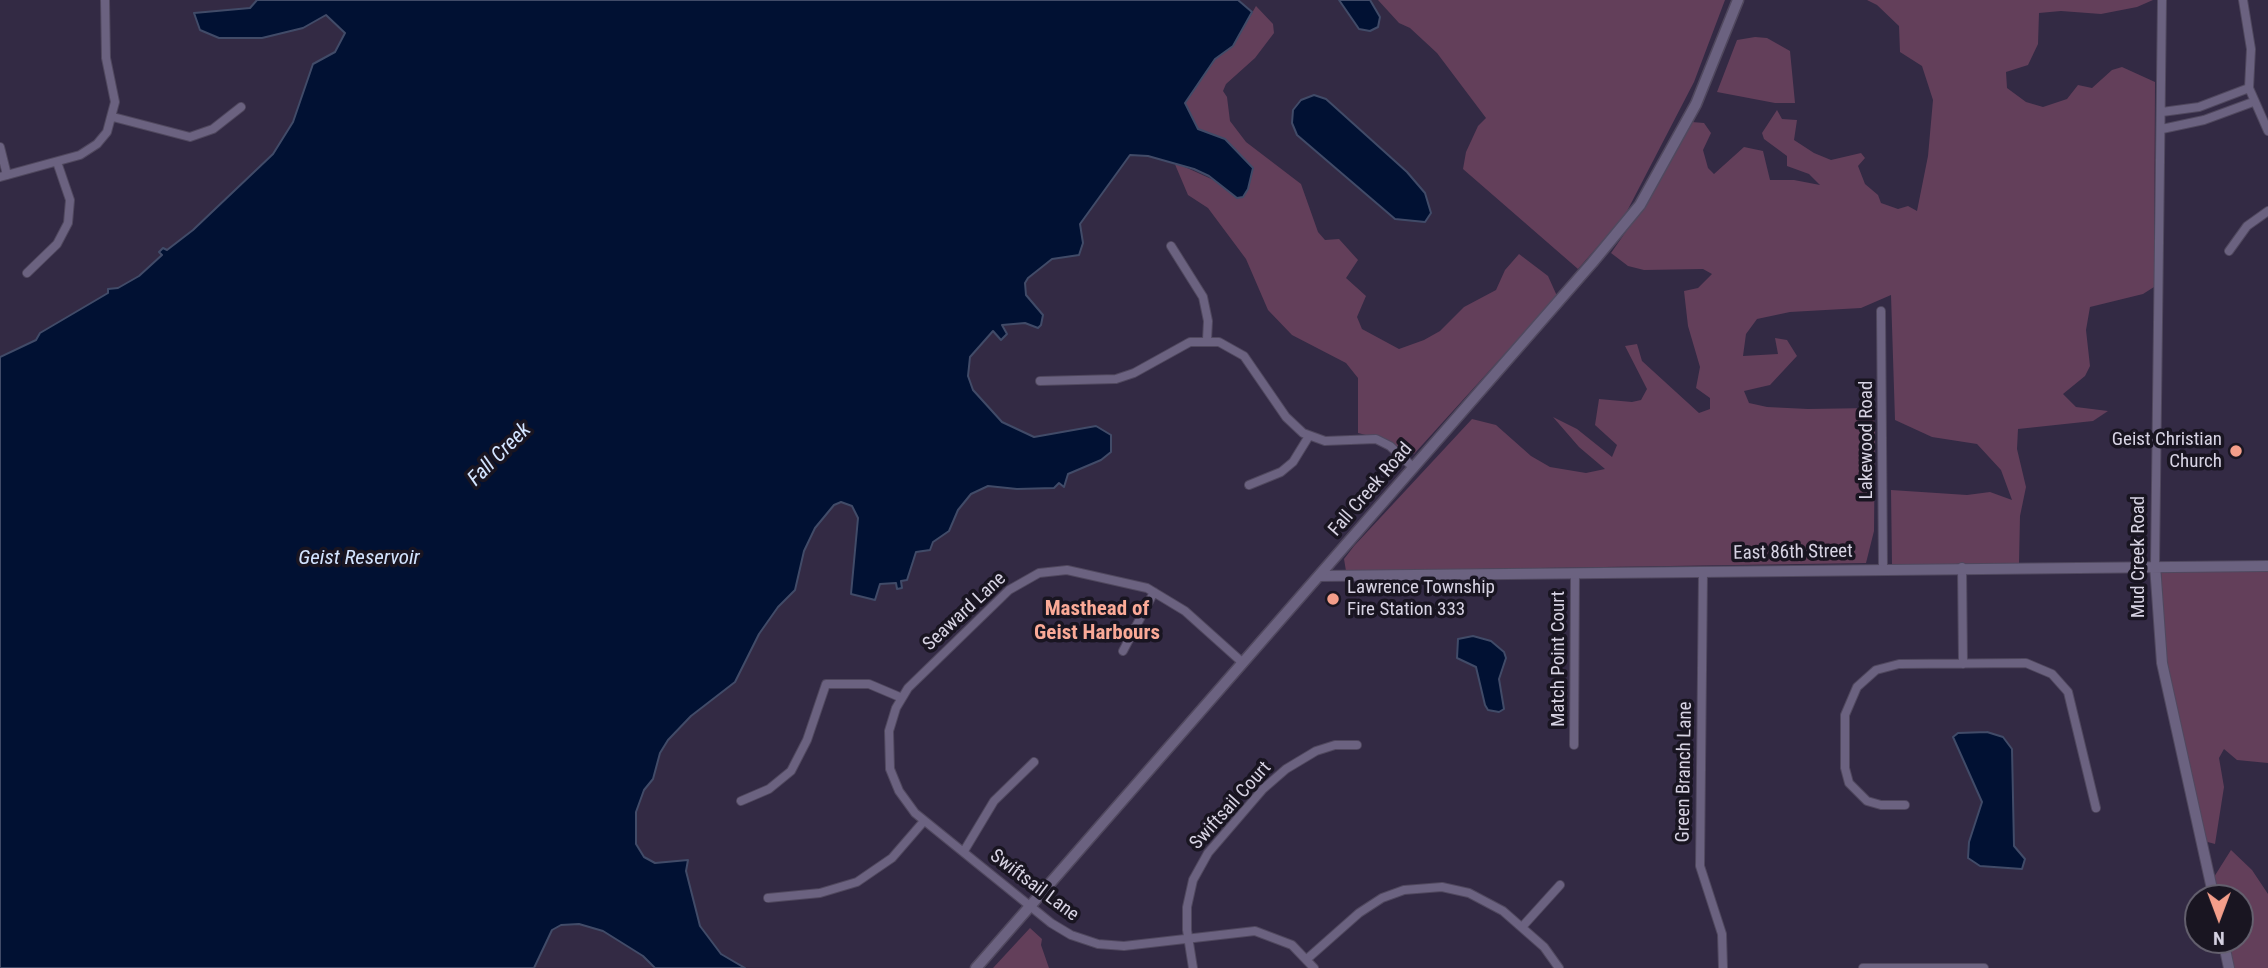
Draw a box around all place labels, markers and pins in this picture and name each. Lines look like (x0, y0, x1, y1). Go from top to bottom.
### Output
place label: Geist Christian Church (2112, 429, 2222, 473)
marker: Geist Christian Church (2228, 443, 2244, 459)
place label: Lawrence Township Fire Station 333 (1347, 577, 1495, 621)
marker: Lawrence Township Fire Station 333 (1325, 591, 1341, 607)

